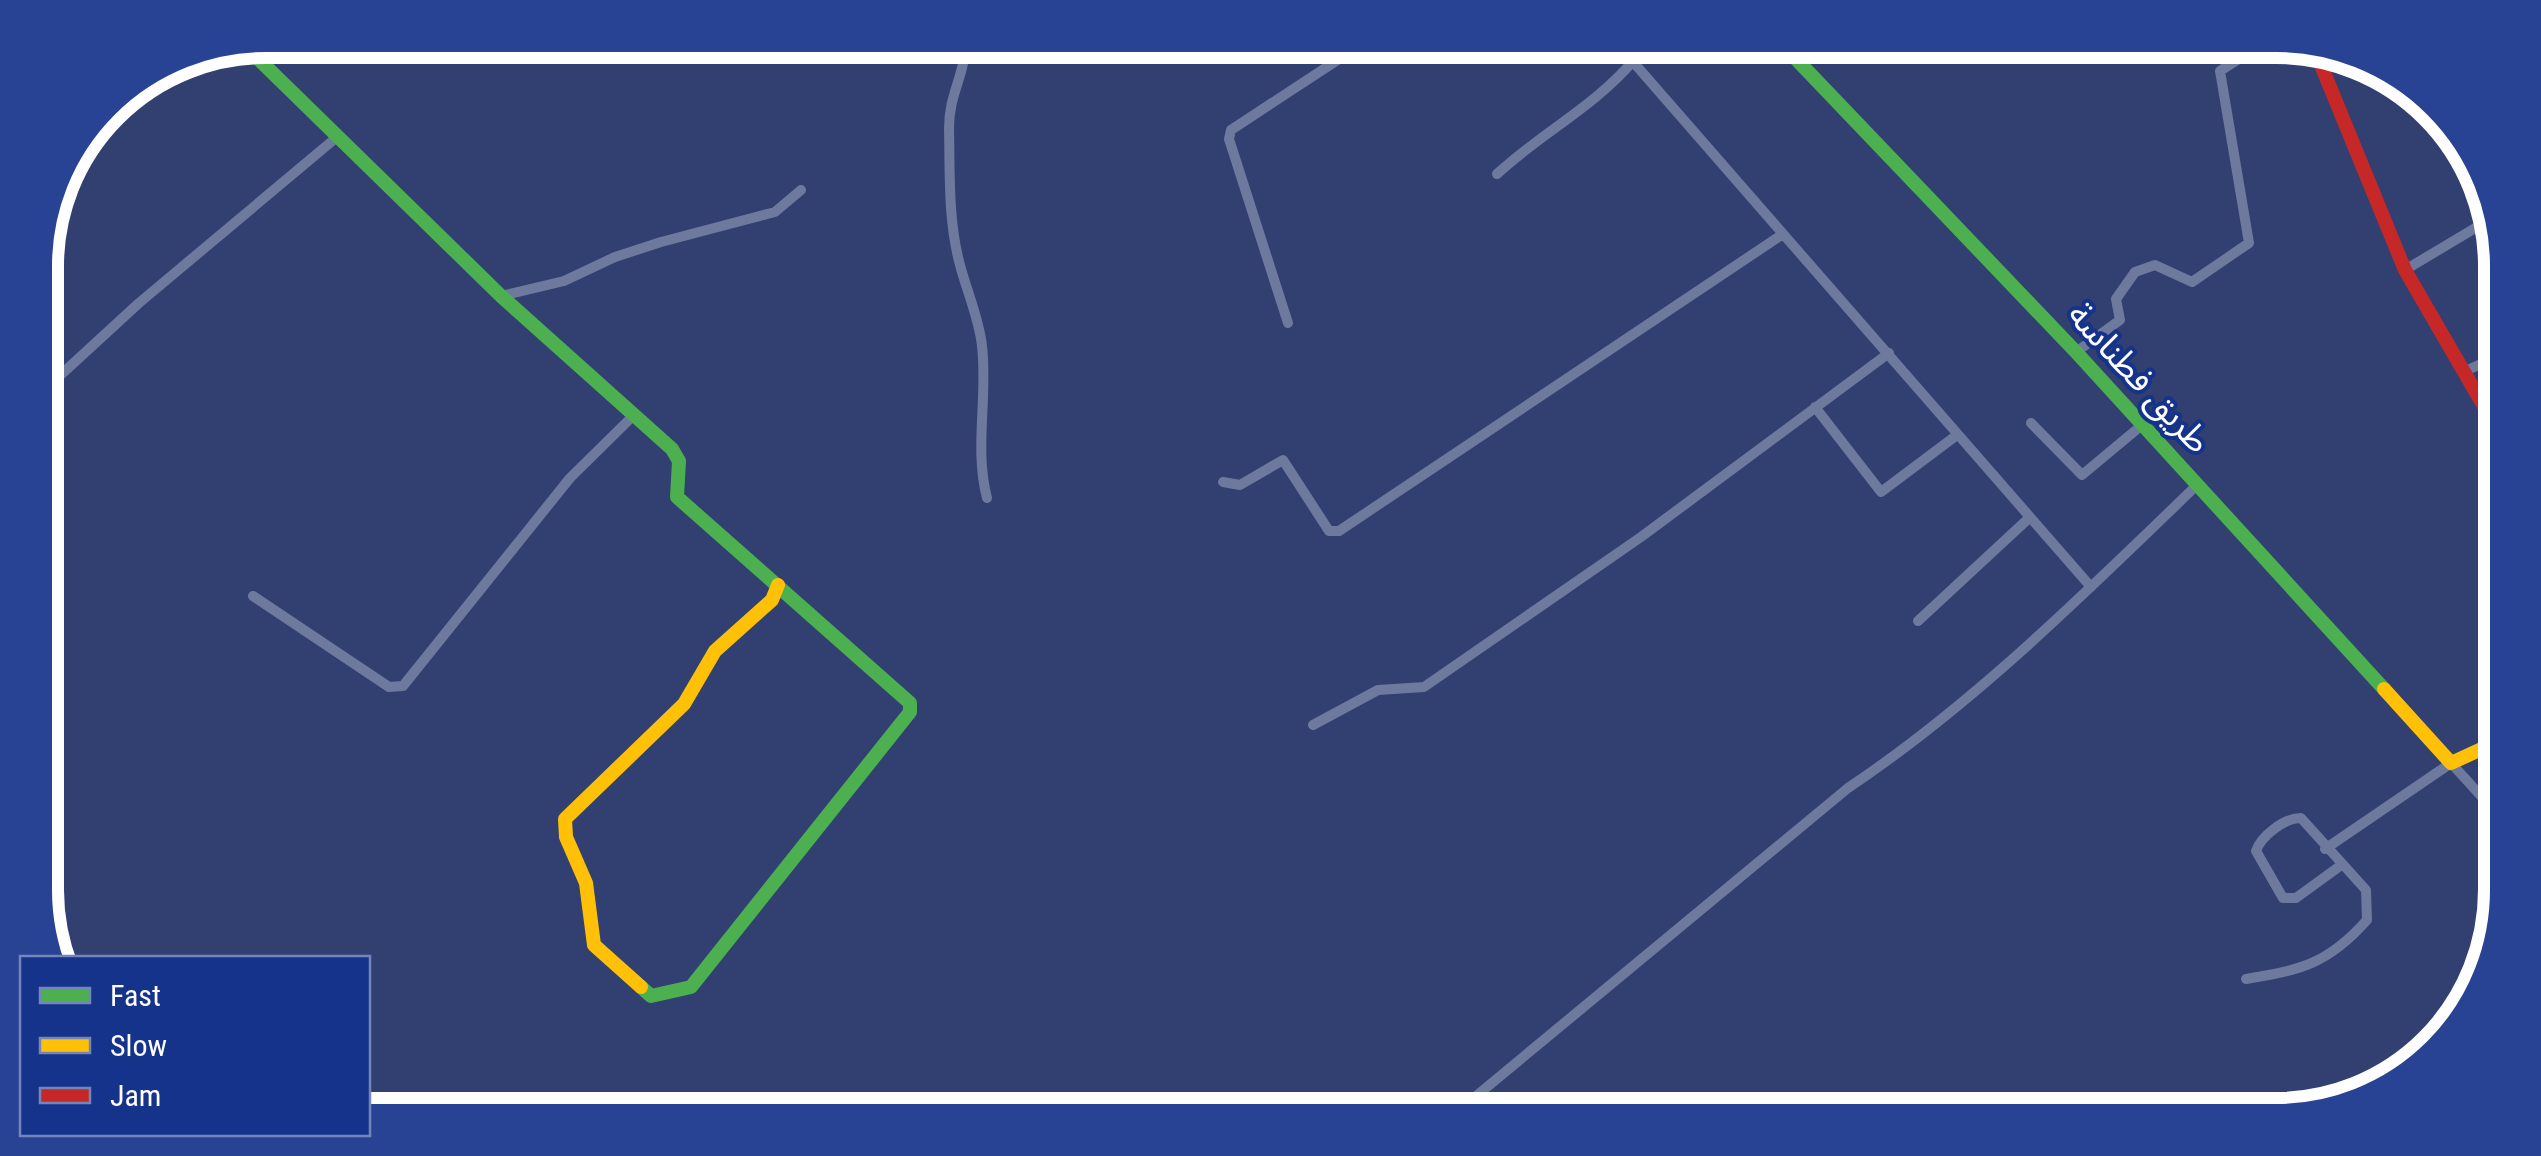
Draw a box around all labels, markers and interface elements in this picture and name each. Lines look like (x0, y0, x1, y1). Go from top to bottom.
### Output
street label: طريق فطناسة (2059, 294, 2219, 462)
legend (20, 956, 370, 1136)
text: Fast (110, 978, 161, 1013)
text: Slow (110, 1028, 167, 1063)
text: Jam (110, 1078, 161, 1113)

